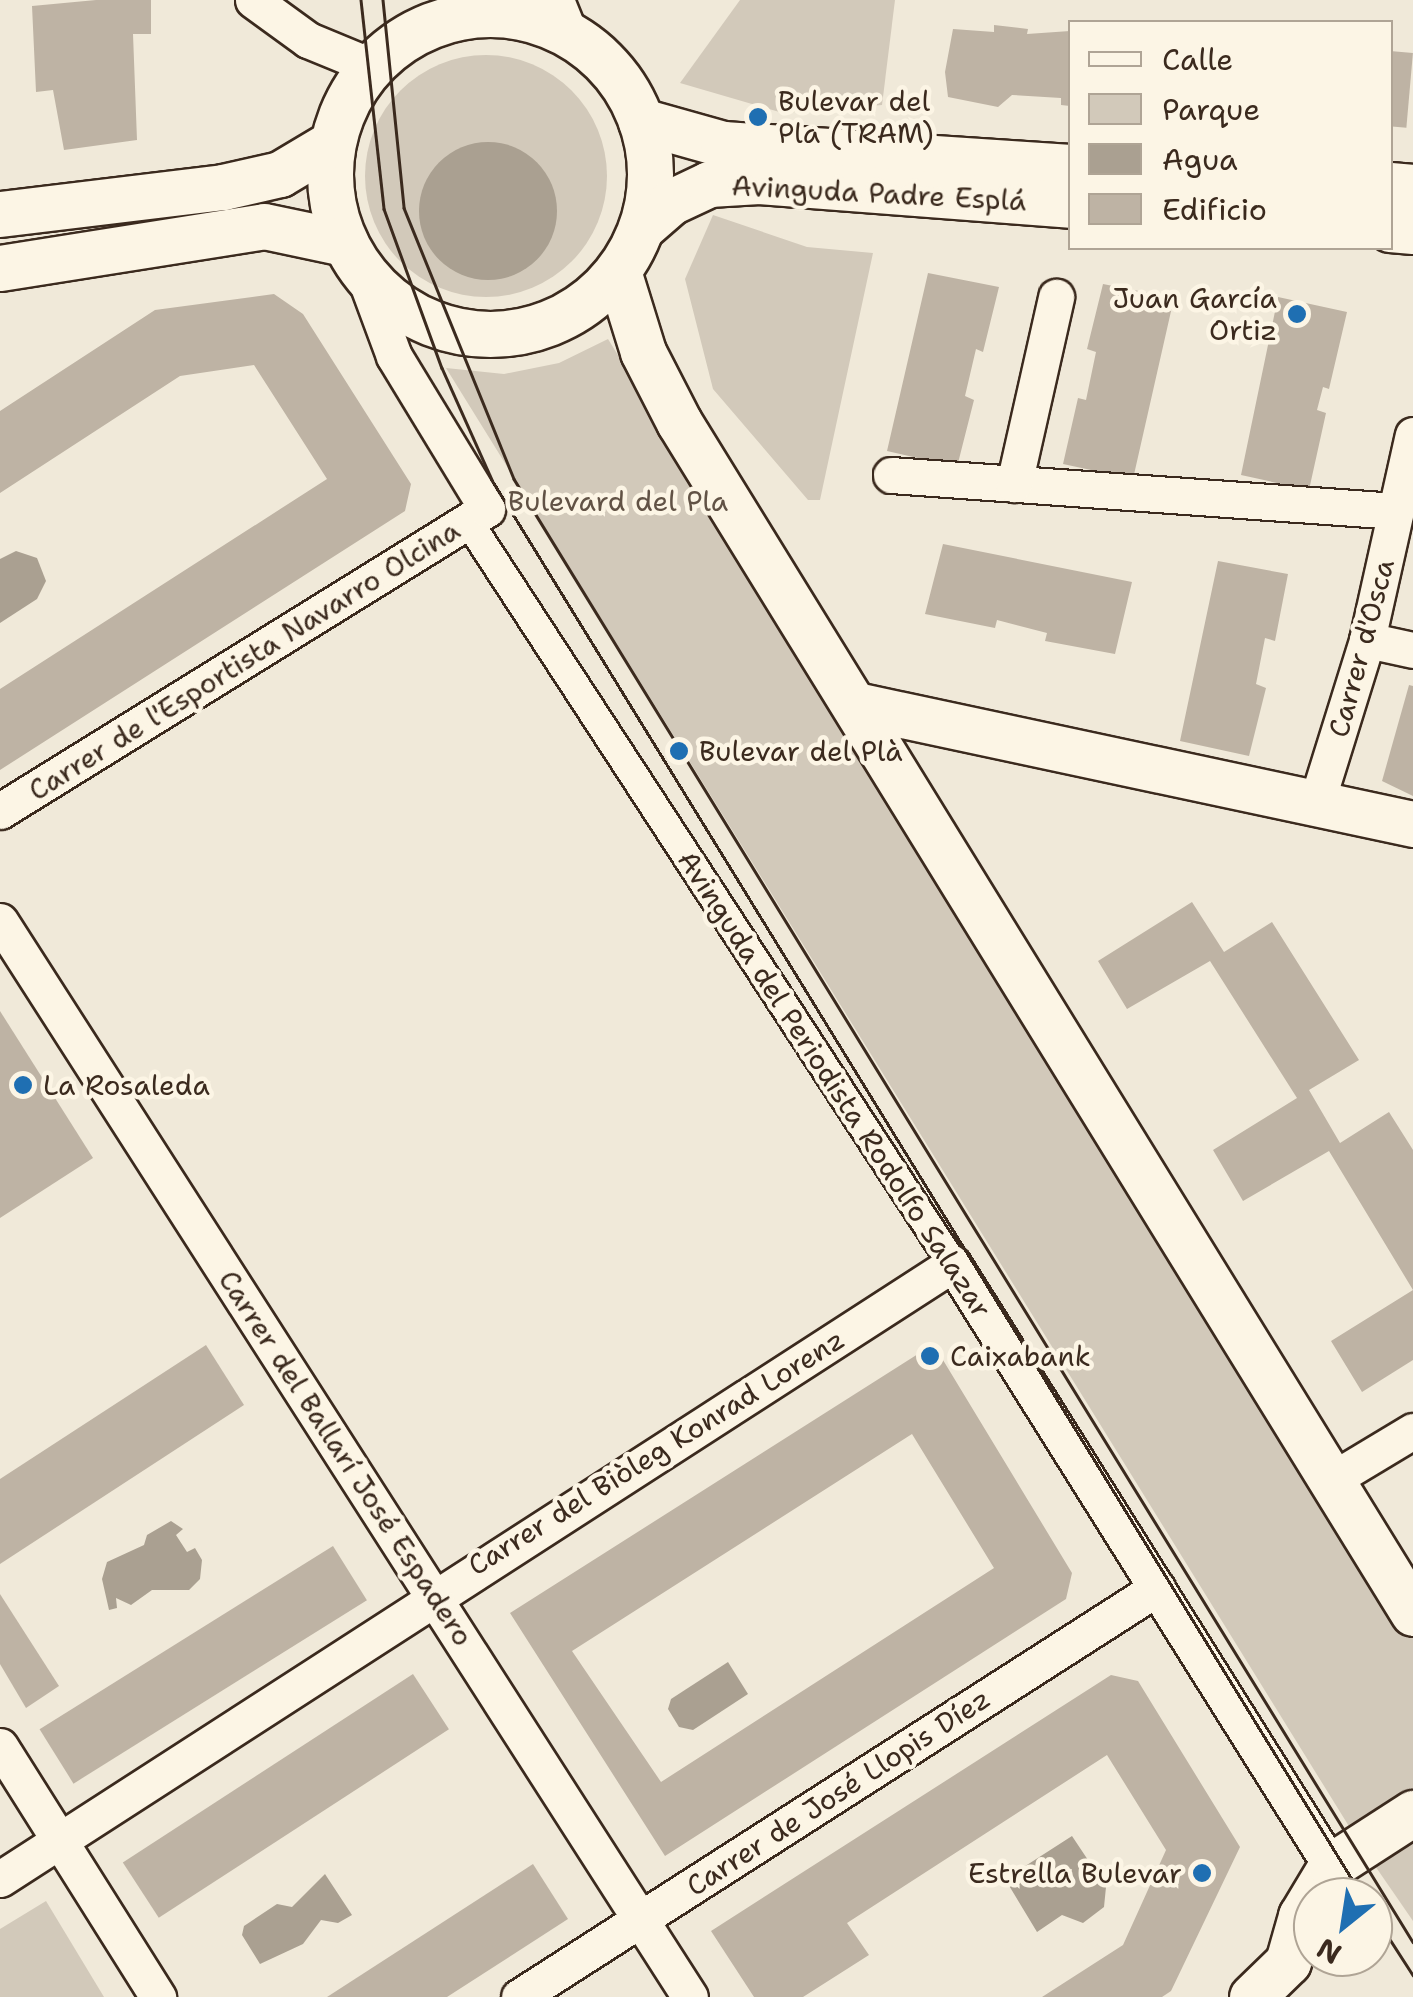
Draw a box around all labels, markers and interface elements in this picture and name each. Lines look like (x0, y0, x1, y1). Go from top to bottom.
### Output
legend (1068, 20, 1393, 250)
text: Calle (1162, 39, 1233, 80)
place label: Bulevar del Pla (TRAM) (778, 84, 934, 150)
text: Parque (1162, 89, 1260, 130)
marker: Bulevar del Pla (TRAM) (747, 106, 769, 128)
text: Agua (1162, 139, 1238, 180)
street label: Avinguda Padre Esplá (731, 168, 1027, 218)
text: Edificio (1162, 189, 1267, 230)
place label: Juan García Ortiz (1112, 281, 1277, 347)
marker: Juan García Ortiz (1286, 303, 1308, 325)
park label: Bulevard del Pla (508, 484, 728, 518)
street label: Carrer de l'Esportista Navarro Olcina (22, 513, 466, 807)
street label: Carrer d'Osca (1321, 555, 1401, 741)
place label: Bulevar del Plà (699, 734, 903, 768)
marker: Bulevar del Plà (668, 740, 690, 762)
street label: Avinguda del Periodista Rodolfo Salazar (671, 844, 999, 1324)
place label: La Rosaleda (43, 1068, 210, 1102)
marker: La Rosaleda (12, 1074, 34, 1096)
street label: Carrer del Ballarí José Espadero (212, 1264, 480, 1652)
street label: Carrer del Biòleg Konrad Lorenz (462, 1322, 850, 1582)
place label: Caixabank (950, 1339, 1091, 1373)
marker: Caixabank (919, 1345, 941, 1367)
street label: Carrer de José Llopis Díez (680, 1681, 996, 1903)
place label: Estrella Bulevar (968, 1856, 1182, 1890)
marker: Estrella Bulevar (1191, 1862, 1213, 1884)
north arrow (1293, 1877, 1393, 1977)
text: N (1310, 1929, 1348, 1973)

